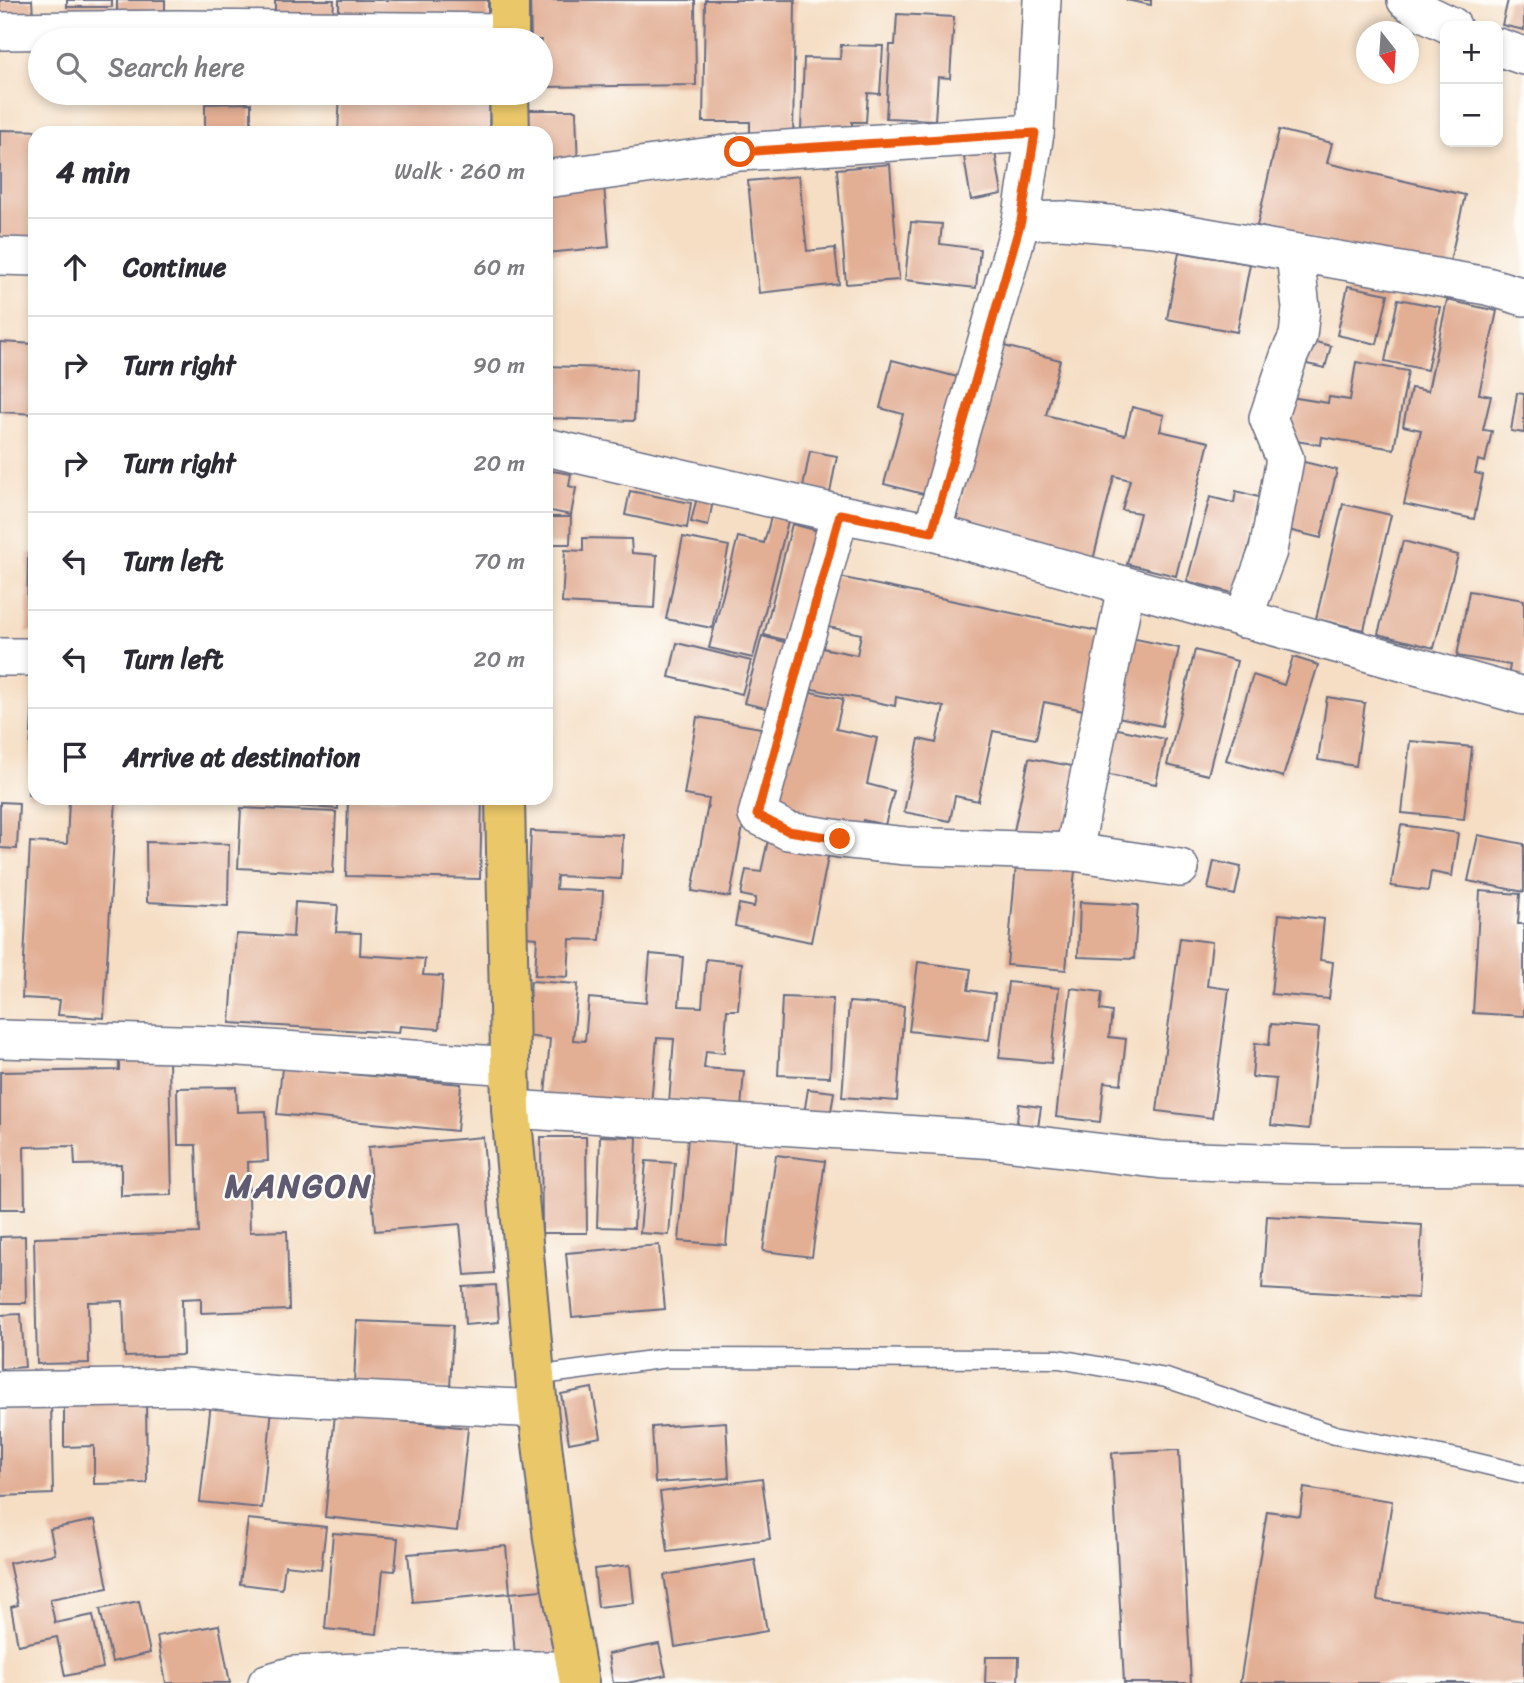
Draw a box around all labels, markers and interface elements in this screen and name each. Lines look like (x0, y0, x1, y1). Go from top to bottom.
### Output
north arrow (1356, 21, 1419, 84)
map controls (1440, 21, 1503, 147)
button: + (1440, 21, 1503, 84)
search box (28, 28, 553, 105)
text: Search here (108, 44, 245, 90)
icon: search (52, 48, 90, 86)
button: − (1440, 84, 1503, 147)
route start (724, 136, 755, 167)
text: 4 min (56, 145, 130, 199)
text: Walk · 260 m (394, 151, 525, 192)
text: Continue (123, 244, 226, 290)
text: 60 m (474, 247, 525, 288)
icon: ahead (56, 248, 94, 286)
text: Turn right (123, 342, 236, 388)
text: 90 m (473, 345, 525, 386)
icon: right (56, 346, 94, 384)
text: Turn right (123, 440, 236, 486)
text: 20 m (474, 443, 525, 484)
icon: right (56, 444, 94, 482)
text: Turn left (123, 538, 223, 584)
text: 70 m (474, 541, 525, 582)
icon: left (56, 542, 94, 580)
text: Turn left (123, 636, 223, 682)
text: 20 m (474, 639, 525, 680)
icon: left (56, 640, 94, 678)
text: Arrive at destination (123, 734, 360, 780)
icon: arrive (56, 738, 94, 776)
route end (824, 823, 855, 854)
district label: MANGON (224, 1157, 373, 1215)

